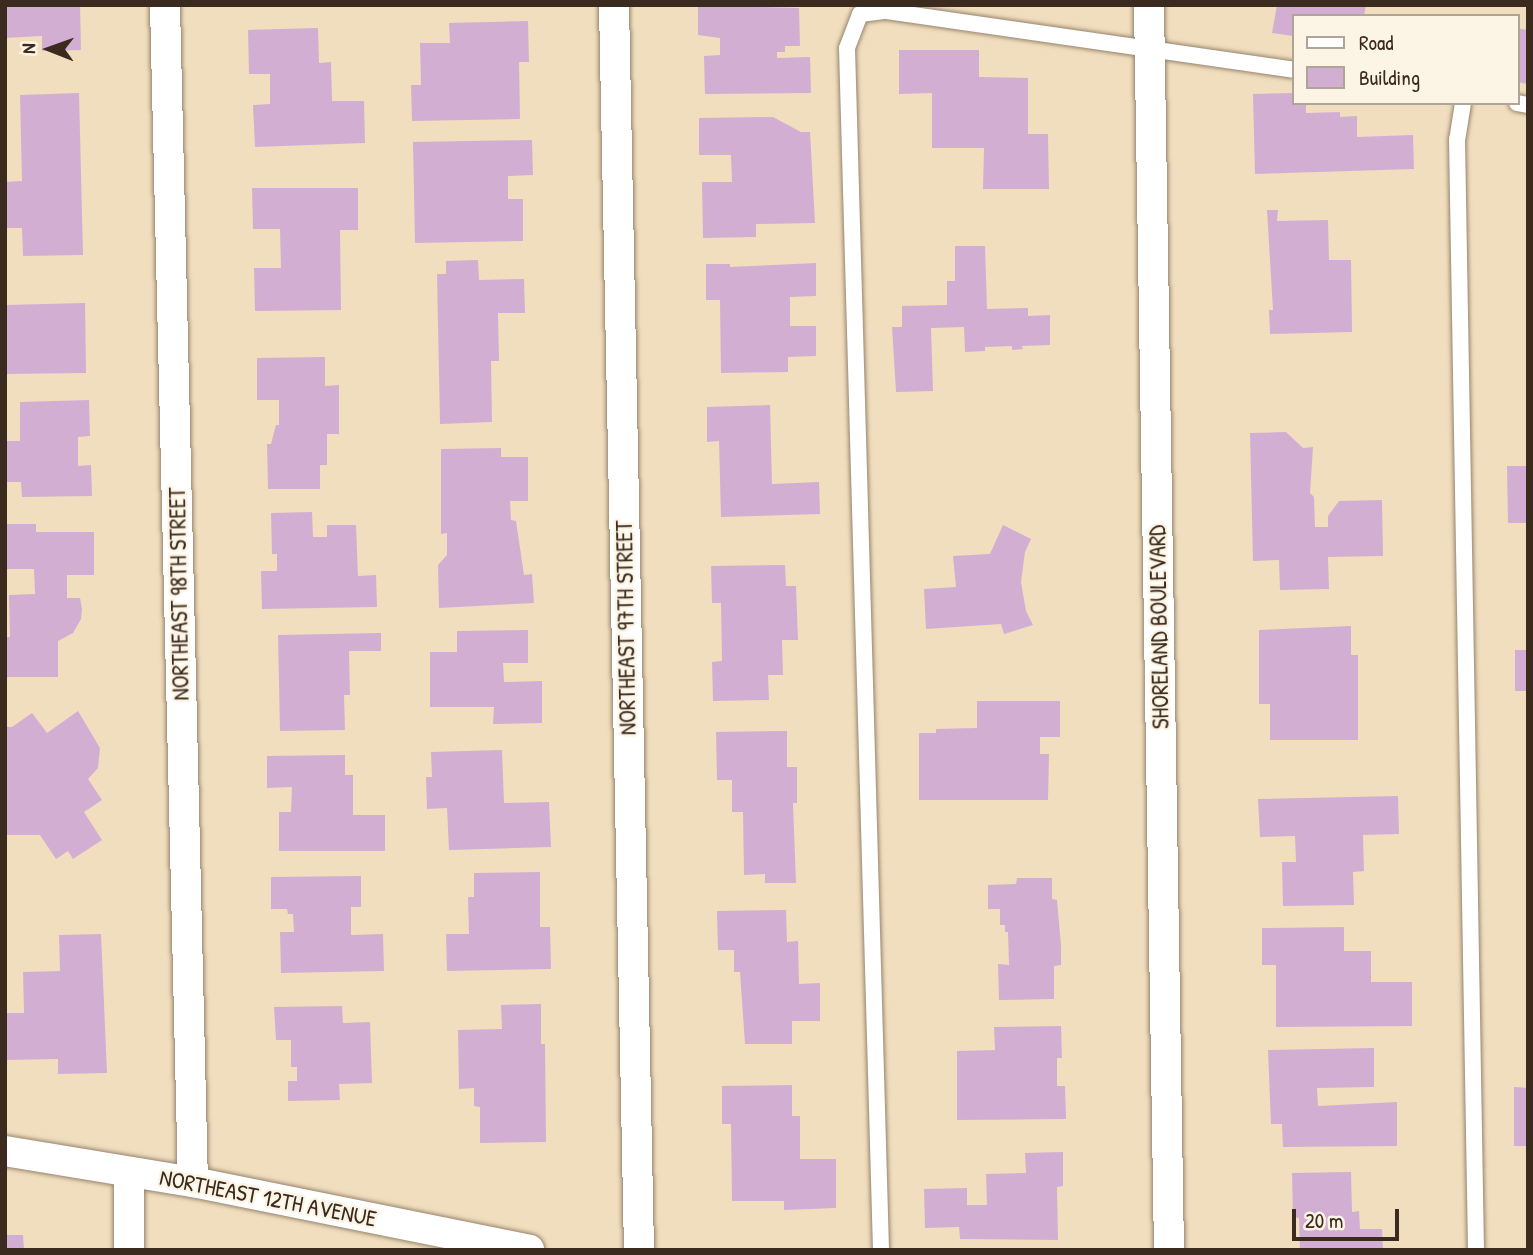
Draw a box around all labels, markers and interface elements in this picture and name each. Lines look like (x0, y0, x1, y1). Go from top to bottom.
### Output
north arrow (14, 14, 84, 84)
legend (1292, 14, 1519, 105)
text: Road (1359, 28, 1393, 57)
text: N (15, 43, 41, 54)
text: Building (1359, 63, 1420, 92)
street label: NORTHEAST 98TH STREET (163, 487, 195, 701)
street label: NORTHEAST 97TH STREET (610, 521, 642, 735)
street label: SHORELAND BOULEVARD (1143, 525, 1175, 729)
street label: NORTHEAST 12TH AVENUE (157, 1163, 379, 1233)
scale bar (1295, 1196, 1402, 1240)
text: 20 m (1305, 1206, 1343, 1235)

